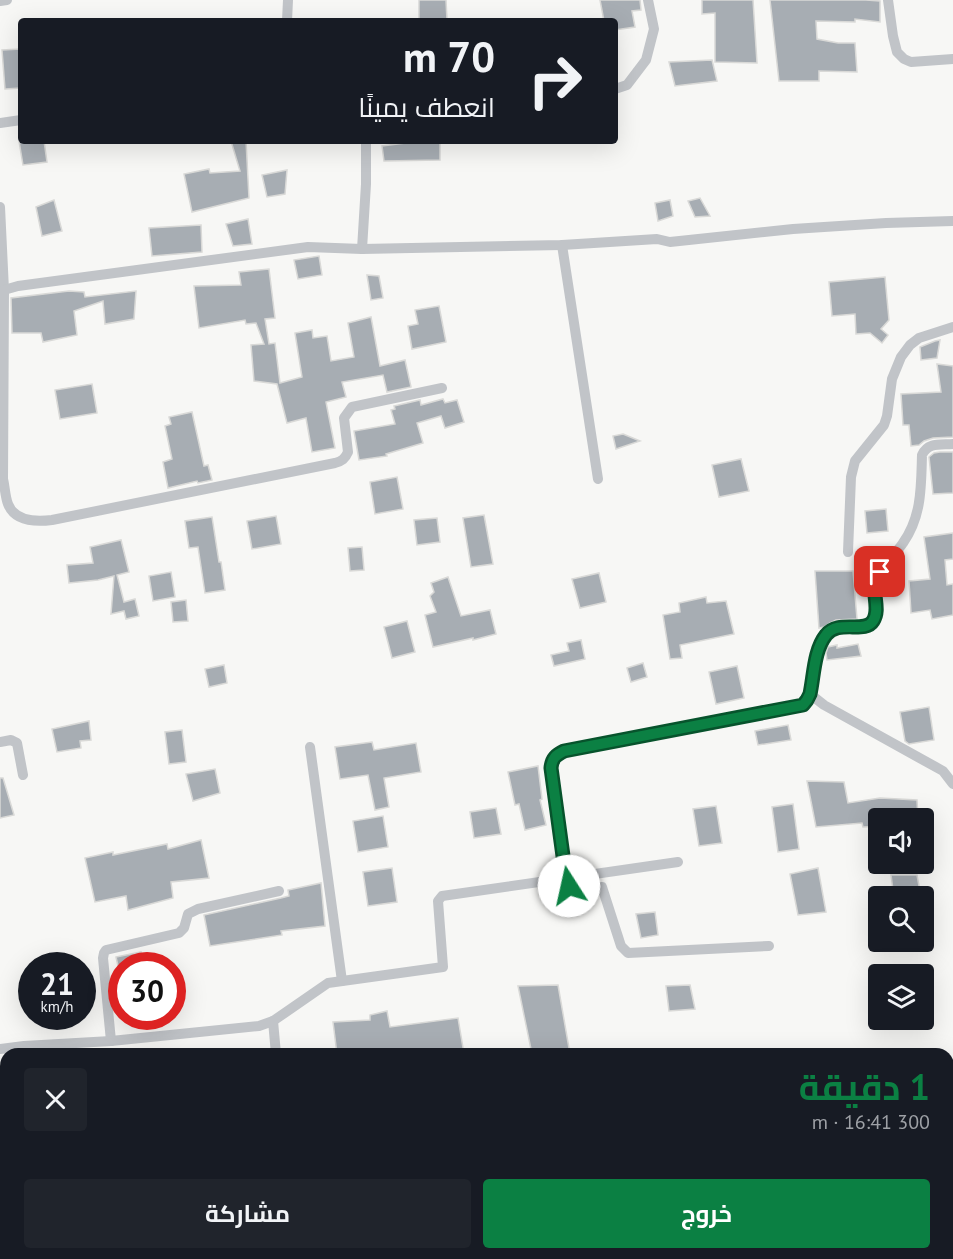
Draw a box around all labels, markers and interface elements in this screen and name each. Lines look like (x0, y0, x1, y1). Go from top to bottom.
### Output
text: 70 m (403, 29, 495, 84)
icon: right (516, 42, 594, 120)
text: انعطف يمينًا (358, 90, 495, 124)
pin (854, 546, 905, 597)
icon: arrive (863, 555, 896, 588)
map controls (868, 808, 934, 1030)
button: sound (868, 808, 934, 874)
position arrow (537, 854, 601, 918)
button: search (868, 886, 934, 952)
speed limit sign: 30 (108, 952, 186, 1030)
text: 21 (40, 964, 74, 1003)
button: layers (868, 964, 934, 1030)
text: km/h (41, 997, 73, 1016)
text: 1 دقيقة (799, 1063, 930, 1110)
button: close (24, 1068, 87, 1131)
text: 300 m · 16:41 (812, 1109, 930, 1135)
button: مشاركة (24, 1179, 471, 1248)
button: خروج (483, 1179, 930, 1248)

